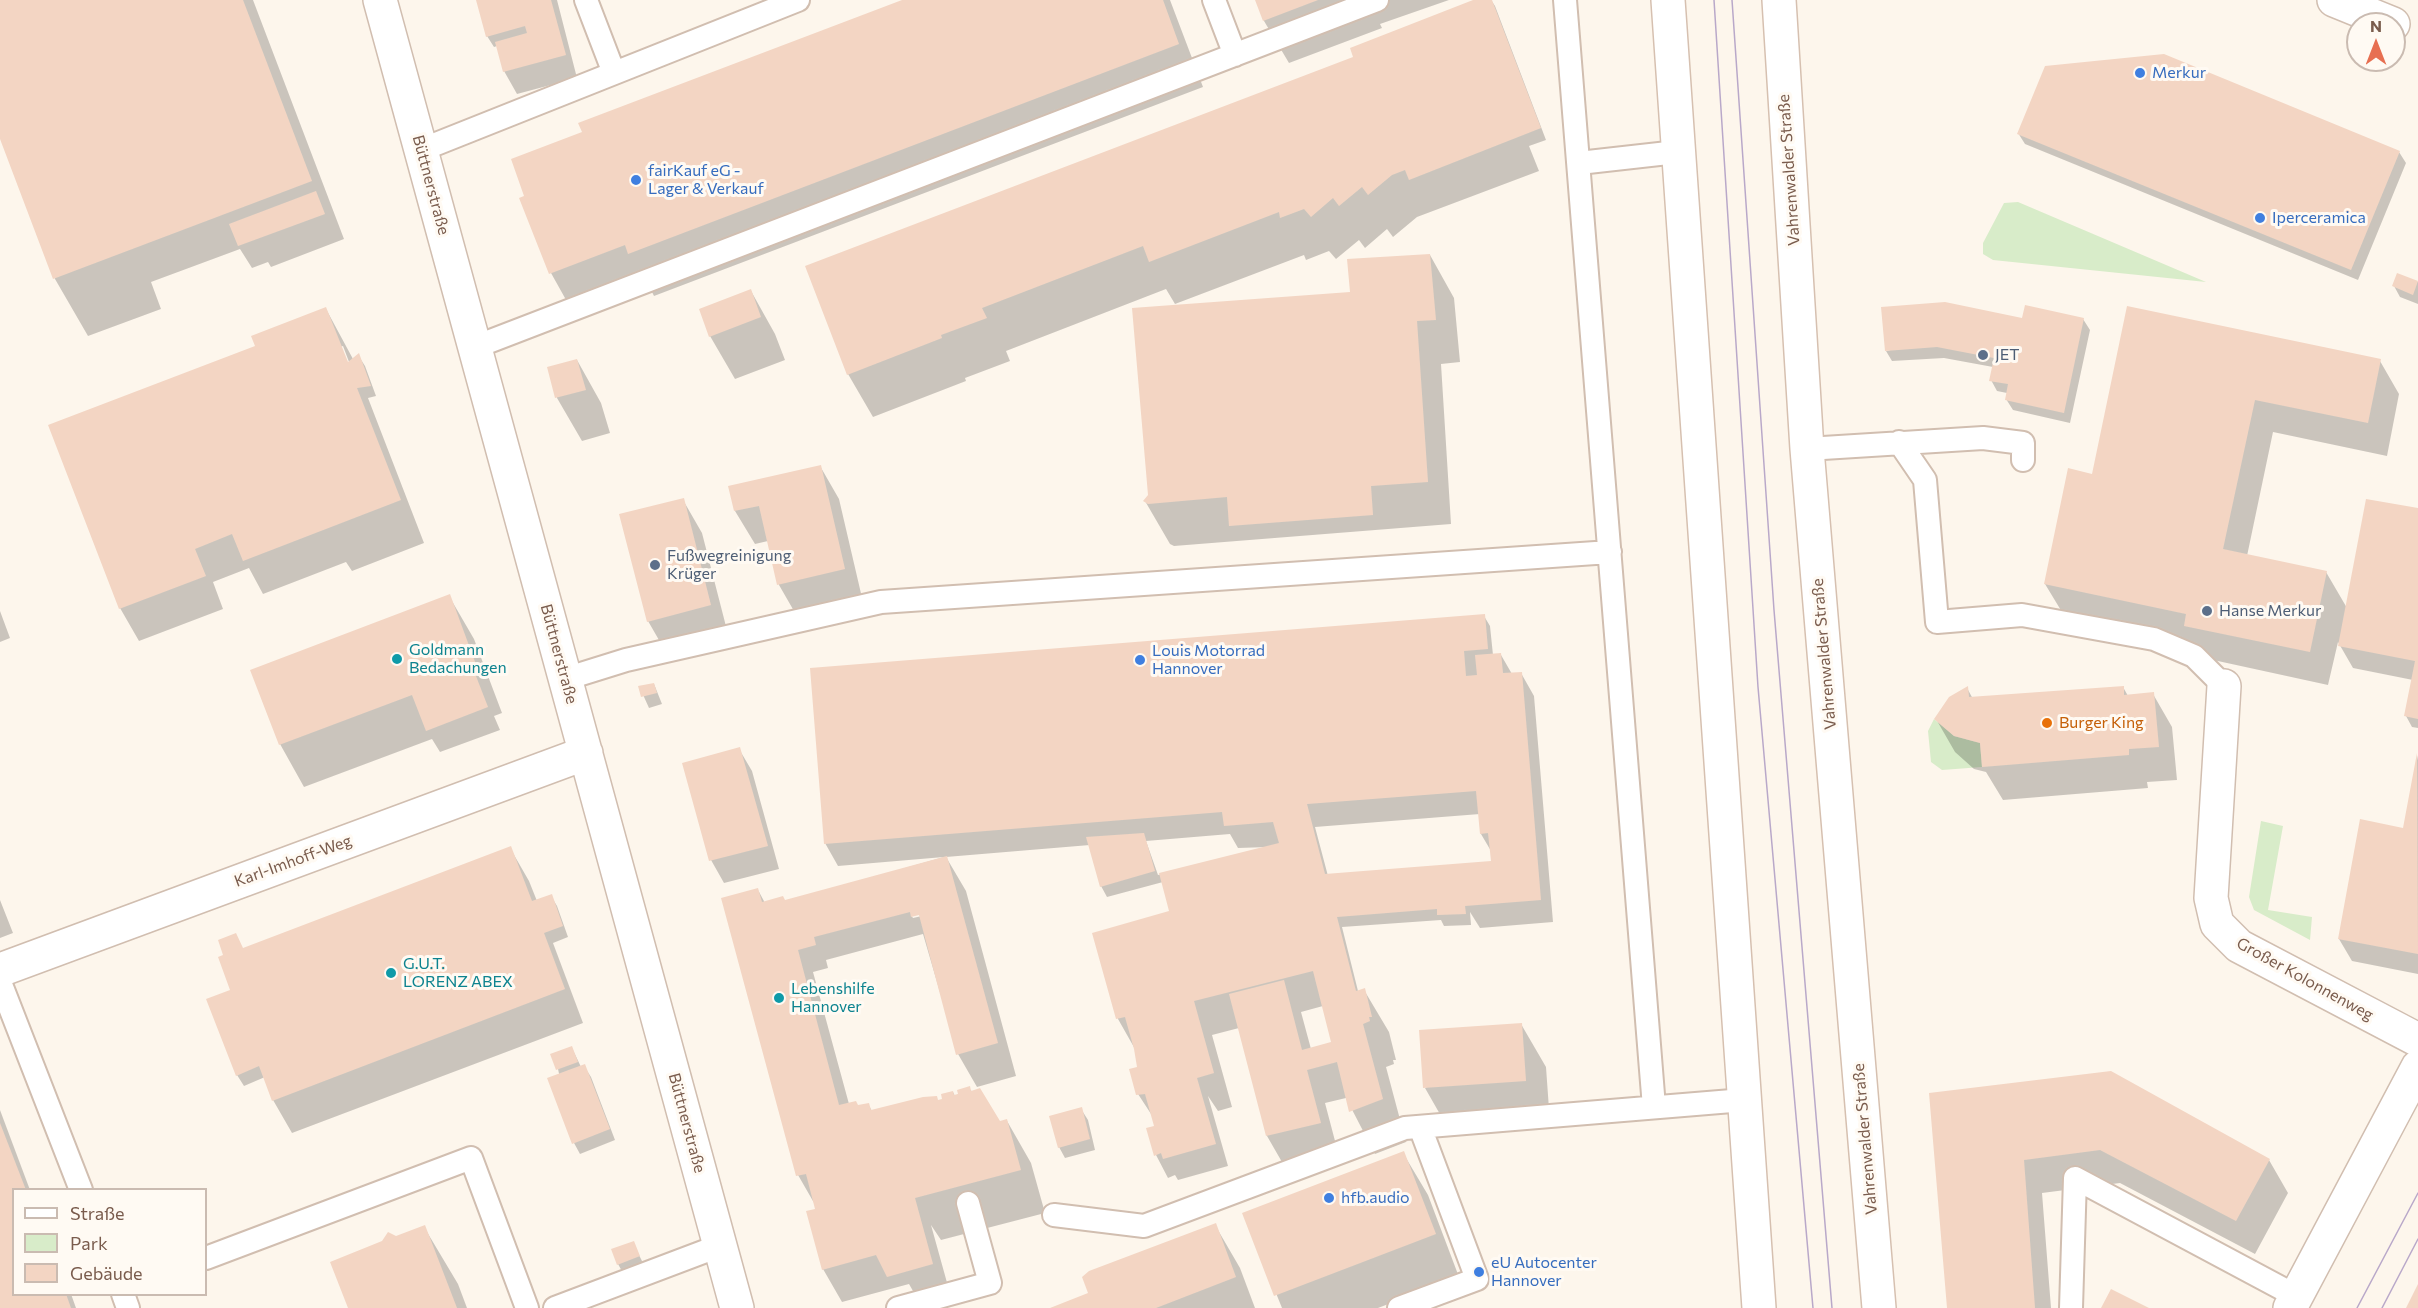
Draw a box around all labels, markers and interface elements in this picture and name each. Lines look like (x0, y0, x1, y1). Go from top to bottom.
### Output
north arrow (2346, 12, 2406, 72)
text: N (2370, 16, 2382, 35)
place label: Merkur (2152, 63, 2206, 83)
marker: Merkur (2133, 66, 2147, 80)
street label: Vahrenwalder Straße (1774, 94, 1804, 246)
street label: Büttnerstraße (408, 133, 454, 237)
place label: fairKauf eG - Lager & Verkauf (648, 161, 764, 199)
marker: fairKauf eG - Lager & Verkauf (629, 173, 643, 187)
place label: Iperceramica (2272, 208, 2366, 228)
marker: Iperceramica (2253, 211, 2267, 225)
place label: JET (1995, 345, 2019, 365)
marker: JET (1976, 348, 1990, 362)
place label: Fußwegreinigung Krüger (667, 546, 791, 584)
marker: Fußwegreinigung Krüger (648, 558, 662, 572)
street label: Vahrenwalder Straße (1808, 577, 1840, 731)
place label: Hanse Merkur (2219, 601, 2321, 621)
street label: Büttnerstraße (536, 602, 582, 706)
marker: Hanse Merkur (2200, 604, 2214, 618)
place label: Goldmann Bedachungen (409, 640, 507, 678)
place label: Louis Motorrad Hannover (1152, 641, 1265, 679)
marker: Goldmann Bedachungen (390, 652, 404, 666)
marker: Louis Motorrad Hannover (1133, 653, 1147, 667)
place label: Burger King (2059, 713, 2144, 733)
marker: Burger King (2040, 716, 2054, 730)
street label: Karl-Imhoff-Weg (232, 831, 354, 891)
street label: Großer Kolonnenweg (2233, 933, 2377, 1025)
place label: G.U.T. LORENZ ABEX (403, 954, 513, 992)
marker: G.U.T. LORENZ ABEX (384, 966, 398, 980)
place label: Lebenshilfe Hannover (791, 979, 875, 1017)
marker: Lebenshilfe Hannover (772, 991, 786, 1005)
street label: Vahrenwalder Straße (1849, 1062, 1881, 1216)
street label: Büttnerstraße (664, 1071, 710, 1175)
legend (12, 1188, 207, 1296)
place label: hfb.audio (1341, 1188, 1410, 1208)
marker: hfb.audio (1322, 1191, 1336, 1205)
text: Straße (70, 1202, 125, 1224)
text: Park (70, 1232, 108, 1254)
place label: eU Autocenter Hannover (1491, 1253, 1597, 1291)
text: Gebäude (70, 1262, 143, 1284)
marker: eU Autocenter Hannover (1472, 1265, 1486, 1279)

